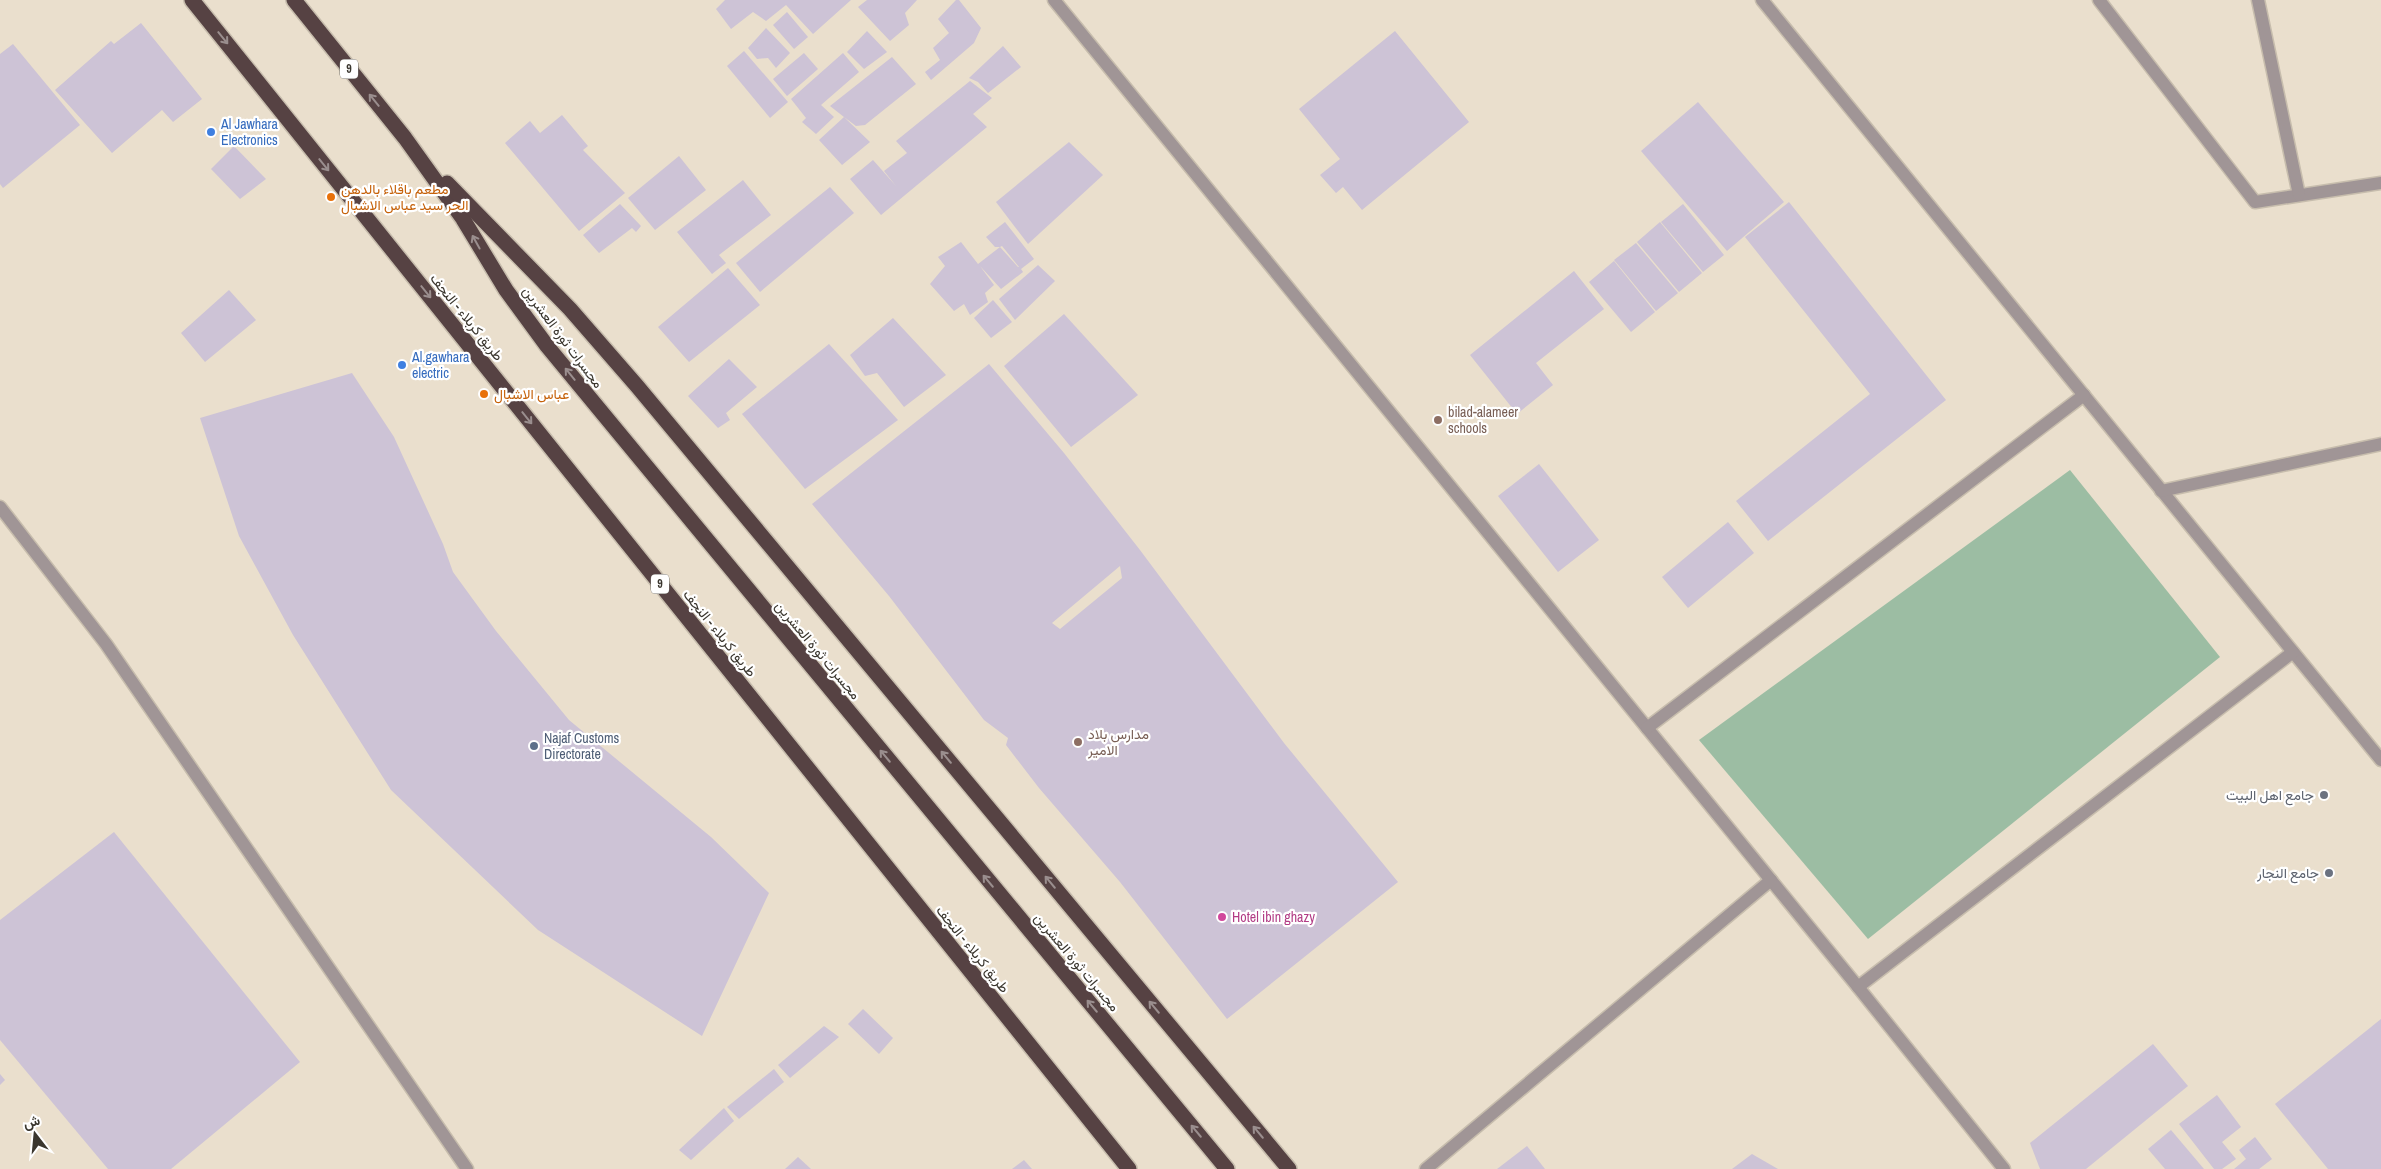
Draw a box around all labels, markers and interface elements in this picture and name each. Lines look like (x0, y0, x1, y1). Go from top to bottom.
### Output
one-way arrow (217, 31, 228, 44)
road number: 9 (340, 60, 358, 78)
one-way arrow (369, 94, 380, 107)
place label: Al Jawhara Electronics (220, 115, 278, 149)
marker: Al Jawhara Electronics (205, 126, 217, 138)
one-way arrow (319, 158, 330, 171)
place label: مطعم باقلاء بالدهن الحر سيد عباس الاشبال (341, 180, 468, 215)
marker: مطعم باقلاء بالدهن الحر سيد عباس الاشبال (325, 191, 337, 203)
one-way arrow (470, 235, 480, 249)
street label: طريق کربلاء - النجف (426, 270, 508, 364)
street label: مجسرات ثورة العشرين (519, 282, 607, 392)
one-way arrow (420, 285, 431, 298)
place label: Al.gawhara electric (411, 348, 470, 382)
marker: Al.gawhara electric (396, 359, 408, 371)
one-way arrow (564, 368, 575, 381)
place label: عباس الاشبال (494, 385, 569, 404)
marker: عباس الاشبال (478, 388, 490, 400)
place label: bilad-alameer schools (1448, 403, 1518, 437)
one-way arrow (522, 412, 533, 425)
marker: bilad-alameer schools (1432, 414, 1444, 426)
road number: 9 (651, 574, 669, 594)
street label: طريق کربلاء - النجف (679, 586, 761, 680)
street label: مجسرات ثورة العشرين (771, 597, 865, 703)
place label: مدارس بلاد الامير (1087, 725, 1149, 759)
place label: Najaf Customs Directorate (544, 729, 620, 763)
marker: مدارس بلاد الامير (1072, 736, 1084, 748)
marker: Najaf Customs Directorate (528, 740, 540, 752)
one-way arrow (879, 750, 890, 763)
one-way arrow (941, 751, 952, 764)
place label: جامع اهل البيت (2226, 786, 2314, 806)
marker: جامع اهل البيت (2318, 789, 2330, 801)
place label: جامع النجار (2256, 864, 2319, 884)
marker: جامع النجار (2323, 867, 2335, 879)
one-way arrow (983, 875, 994, 888)
one-way arrow (1044, 875, 1056, 888)
street label: طريق کربلاء - النجف (932, 902, 1014, 996)
place label: Hotel ibin ghazy (1232, 908, 1315, 926)
street label: مجسرات ثورة العشرين (1030, 909, 1124, 1015)
marker: Hotel ibin ghazy (1216, 911, 1228, 923)
one-way arrow (1086, 1000, 1097, 1013)
one-way arrow (1148, 1000, 1160, 1013)
north arrow (10, 1109, 60, 1159)
text: ش (21, 1110, 42, 1132)
one-way arrow (1190, 1125, 1201, 1138)
one-way arrow (1252, 1125, 1263, 1138)

